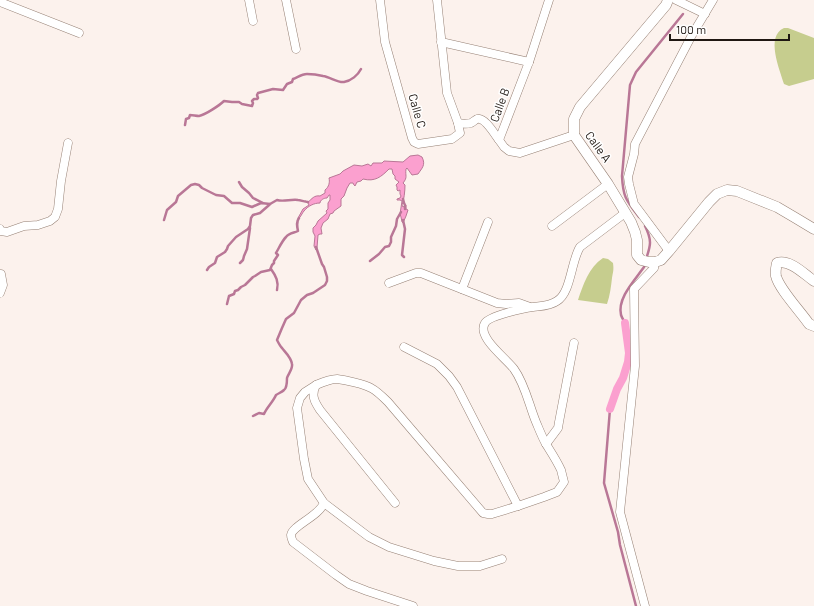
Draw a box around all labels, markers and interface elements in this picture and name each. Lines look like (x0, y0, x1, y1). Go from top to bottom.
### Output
scale bar (670, 16, 789, 42)
text: 100 m (676, 22, 706, 36)
street label: Calle B (486, 86, 512, 124)
street label: Calle C (406, 92, 430, 129)
street label: Calle A (583, 128, 615, 165)

